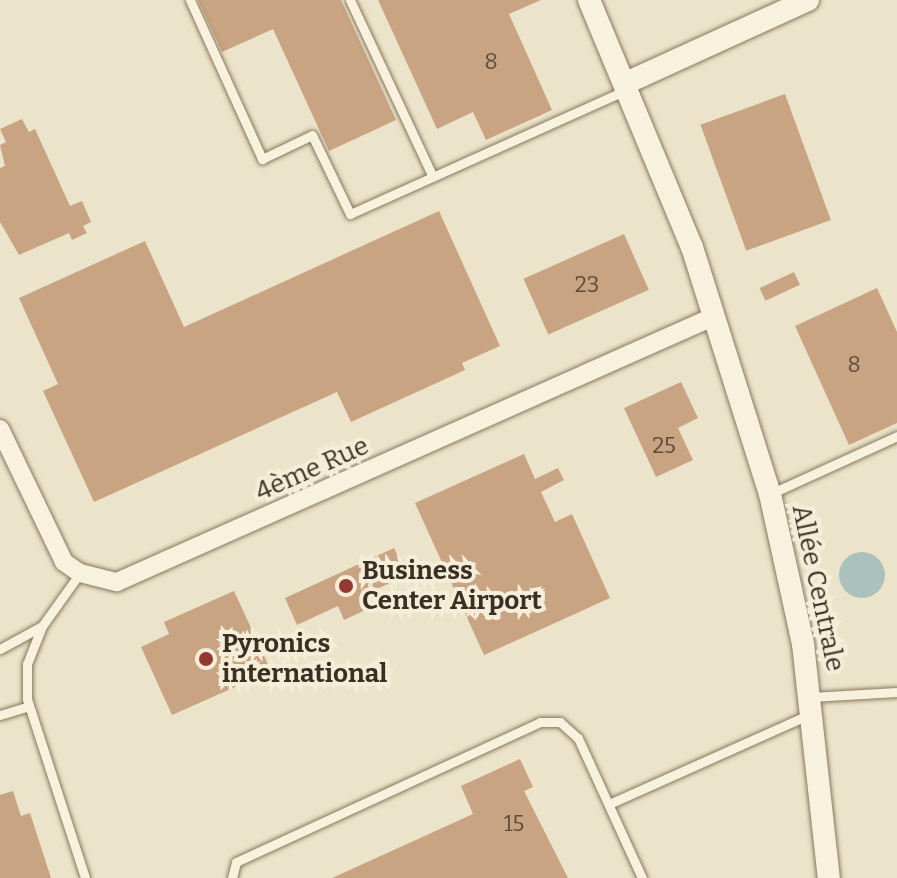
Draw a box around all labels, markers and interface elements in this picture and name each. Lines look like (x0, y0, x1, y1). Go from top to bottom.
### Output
house number: 8 (484, 49, 498, 75)
house number: 23 (575, 272, 599, 298)
house number: 8 (847, 352, 861, 378)
street label: 4ème Rue (251, 430, 373, 508)
house number: 25 (652, 433, 676, 459)
street label: Allée Centrale (785, 502, 851, 674)
place label: Business Center Airport (362, 555, 542, 616)
marker: Business Center Airport (337, 577, 355, 595)
place label: Pyronics international (222, 628, 387, 690)
marker: Pyronics international (197, 650, 215, 668)
house number: 15 (504, 811, 524, 837)

